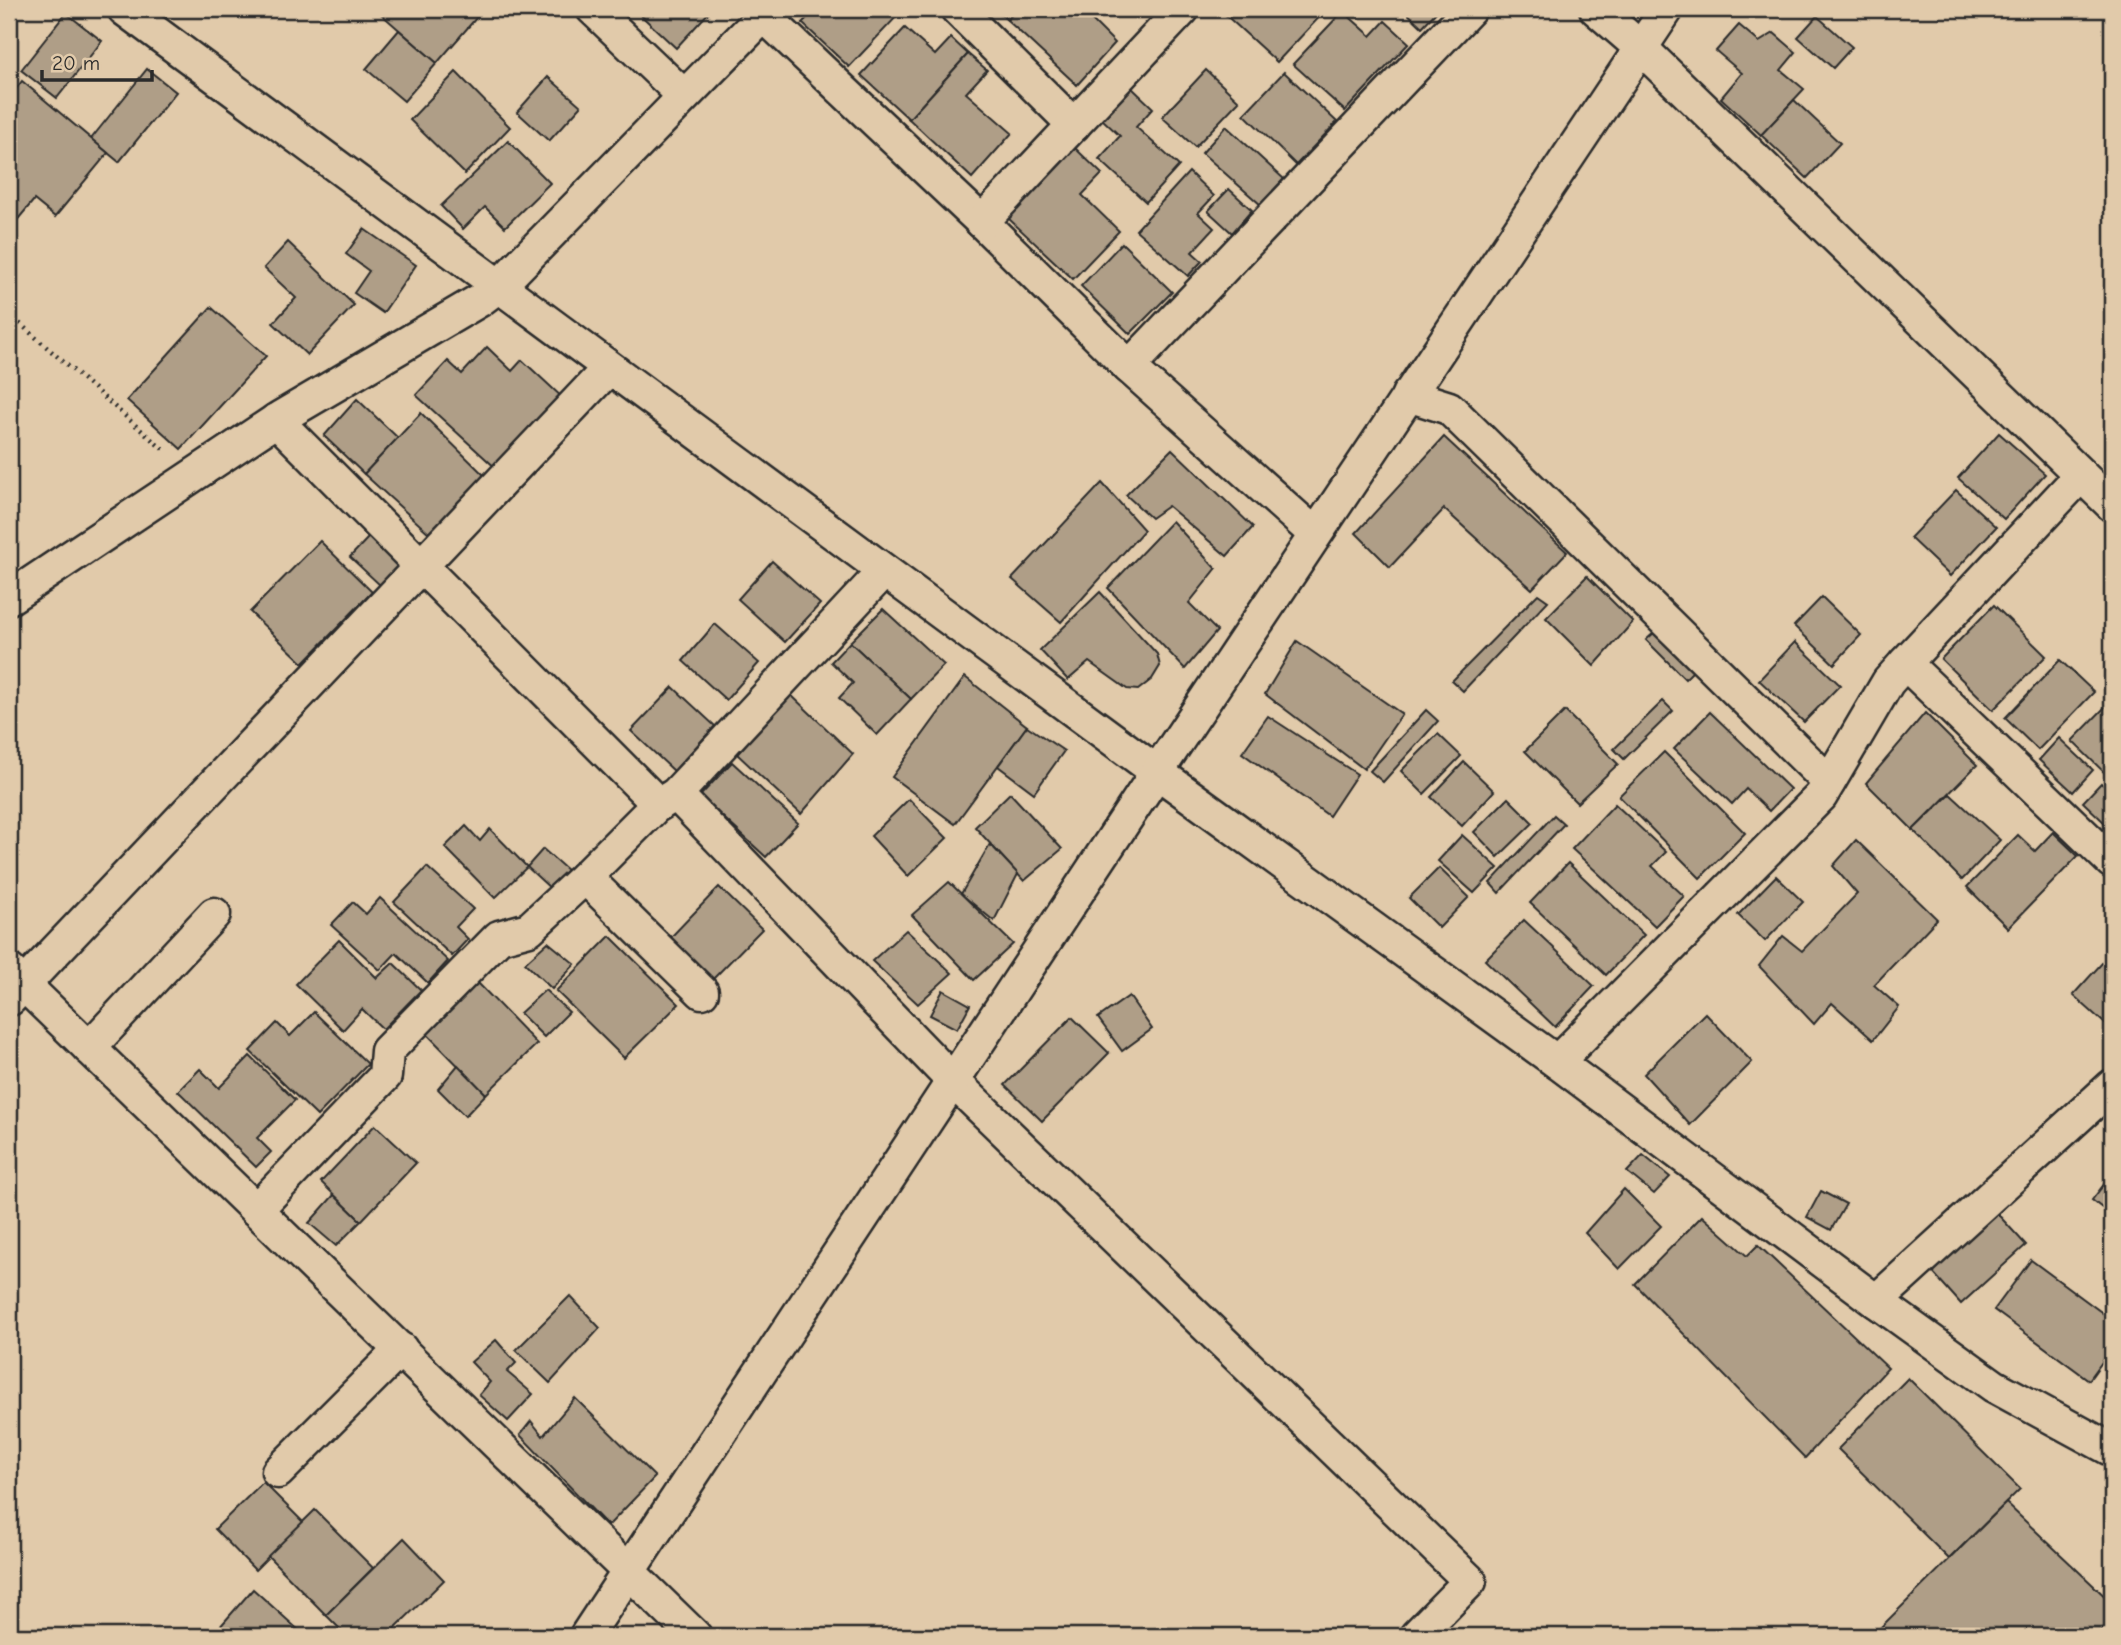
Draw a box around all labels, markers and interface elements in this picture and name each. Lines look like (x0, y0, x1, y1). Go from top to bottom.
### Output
scale bar (42, 38, 152, 82)
text: 20 m (52, 51, 100, 75)

